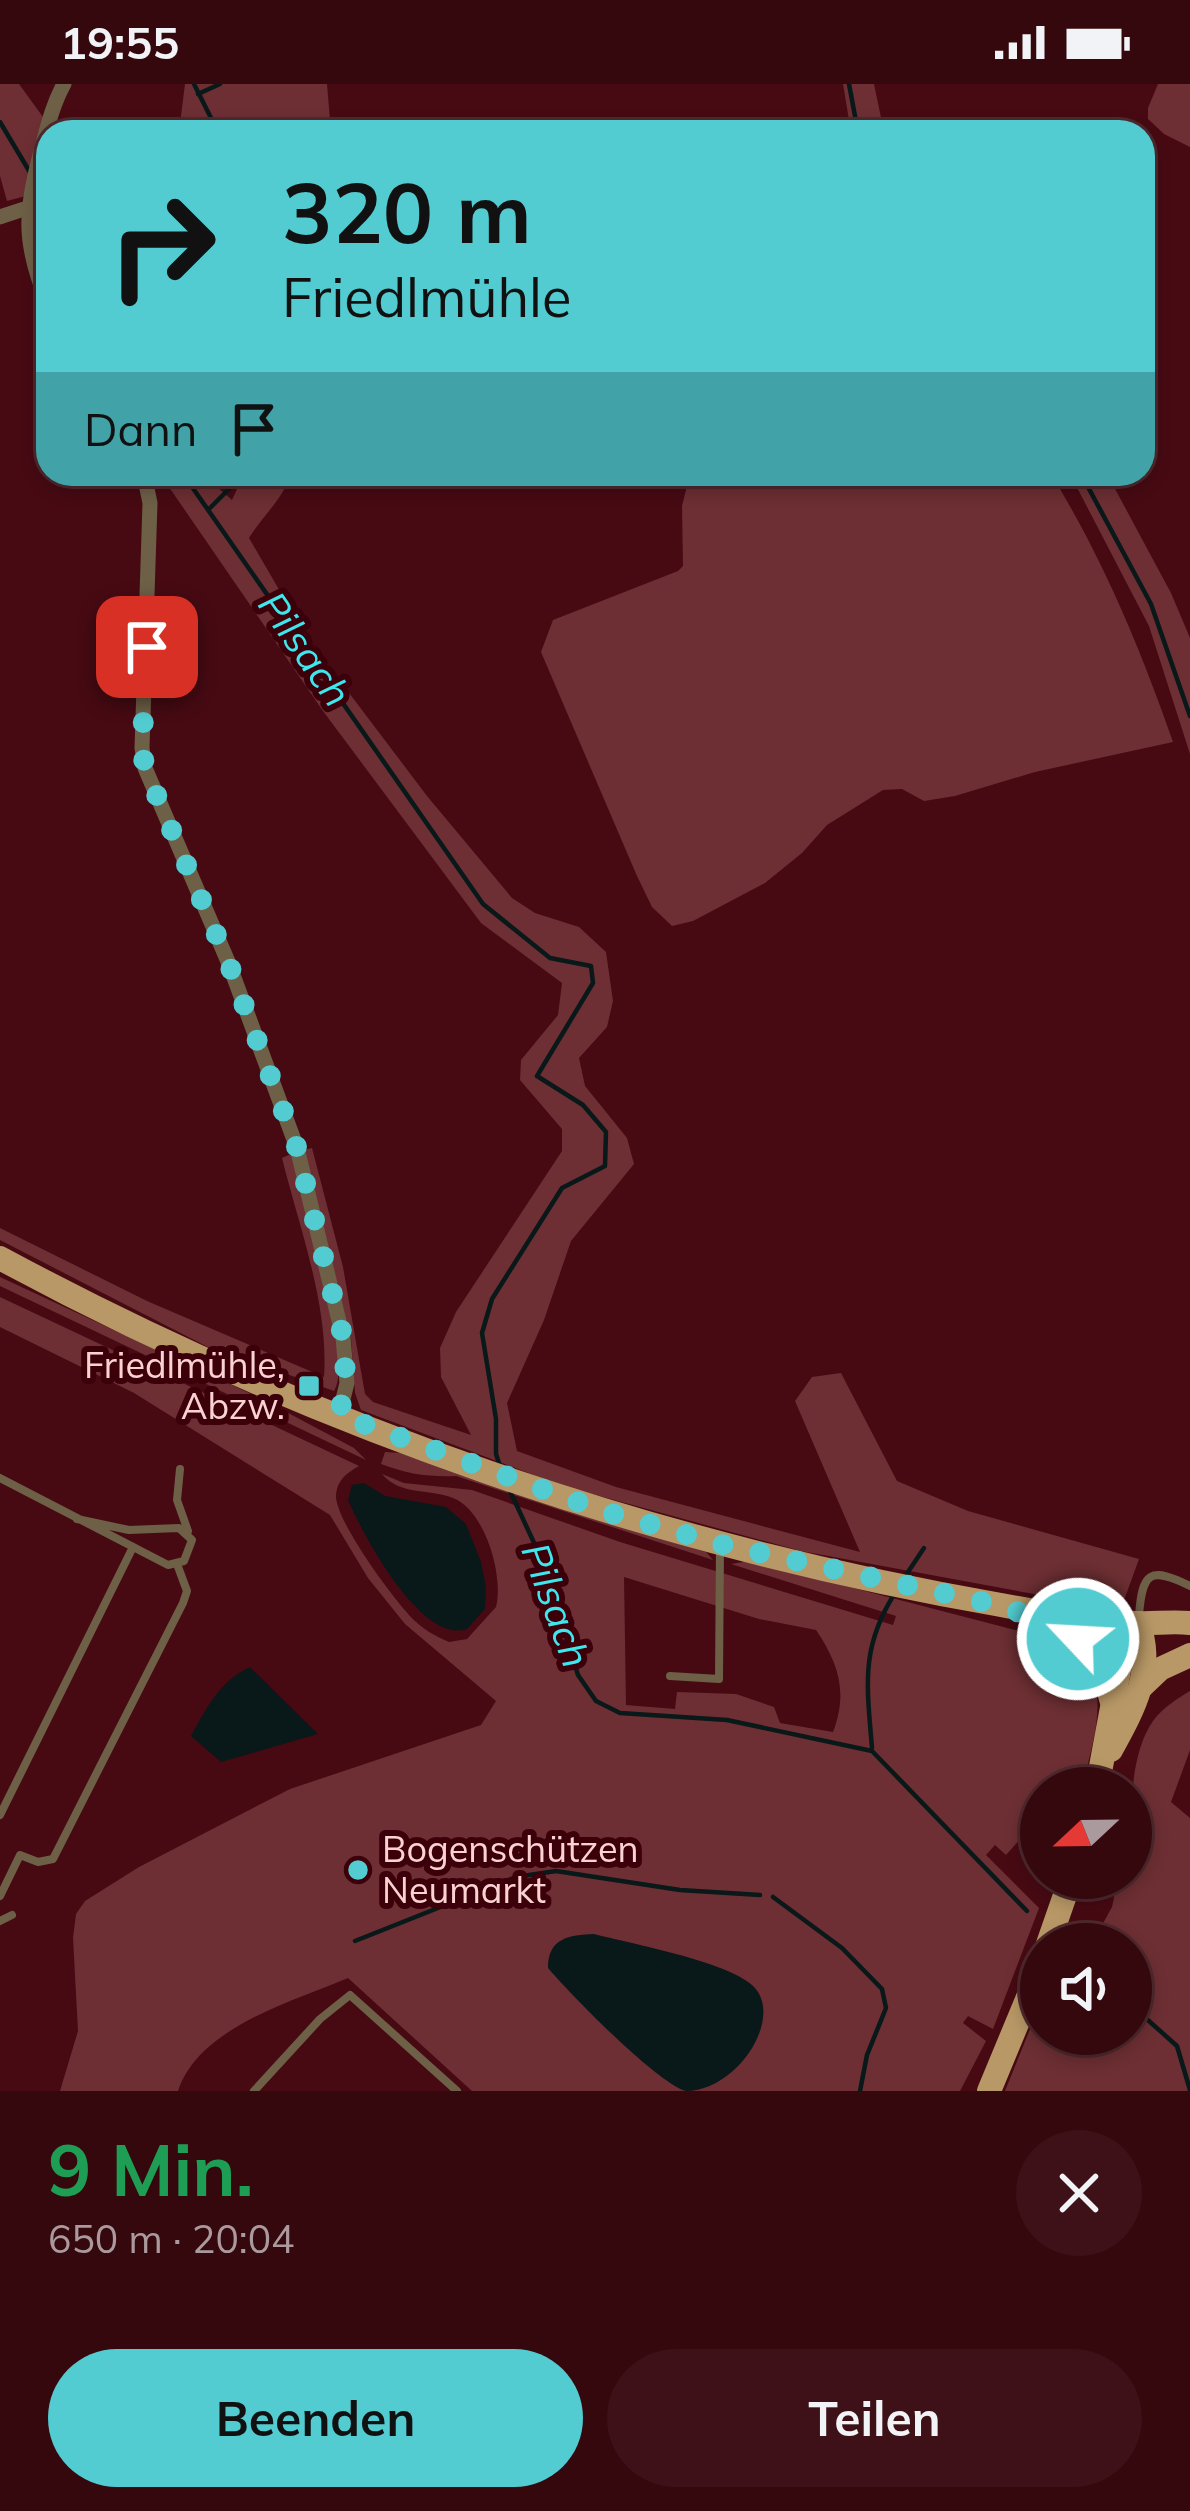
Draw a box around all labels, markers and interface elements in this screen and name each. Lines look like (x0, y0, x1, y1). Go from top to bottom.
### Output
text: 19:55 (60, 14, 179, 70)
text: 320 m (282, 159, 532, 264)
icon: right (84, 168, 240, 324)
text: Friedlmühle (282, 263, 571, 331)
icon: arrive (221, 396, 287, 462)
text: Dann (84, 401, 197, 457)
water label: Pilsach (248, 582, 362, 716)
pin (96, 596, 198, 698)
icon: arrive (114, 614, 180, 680)
place label: Friedlmühle, Abzw. (84, 1342, 285, 1428)
marker: Friedlmühle, Abzw. (296, 1373, 322, 1399)
water label: Pilsach (511, 1536, 602, 1674)
position arrow (1015, 1576, 1141, 1702)
north arrow (1020, 1767, 1152, 1899)
map controls (1020, 1767, 1152, 2055)
place label: Bogenschützen Neumarkt (382, 1826, 639, 1912)
marker: Bogenschützen Neumarkt (345, 1857, 371, 1883)
button: sound (1020, 1923, 1152, 2055)
text: 9 Min. (48, 2124, 254, 2214)
button: close (1016, 2130, 1142, 2256)
text: 650 m · 20:04 (48, 2214, 294, 2263)
button: Beenden (48, 2349, 583, 2487)
button: Teilen (607, 2349, 1142, 2487)

